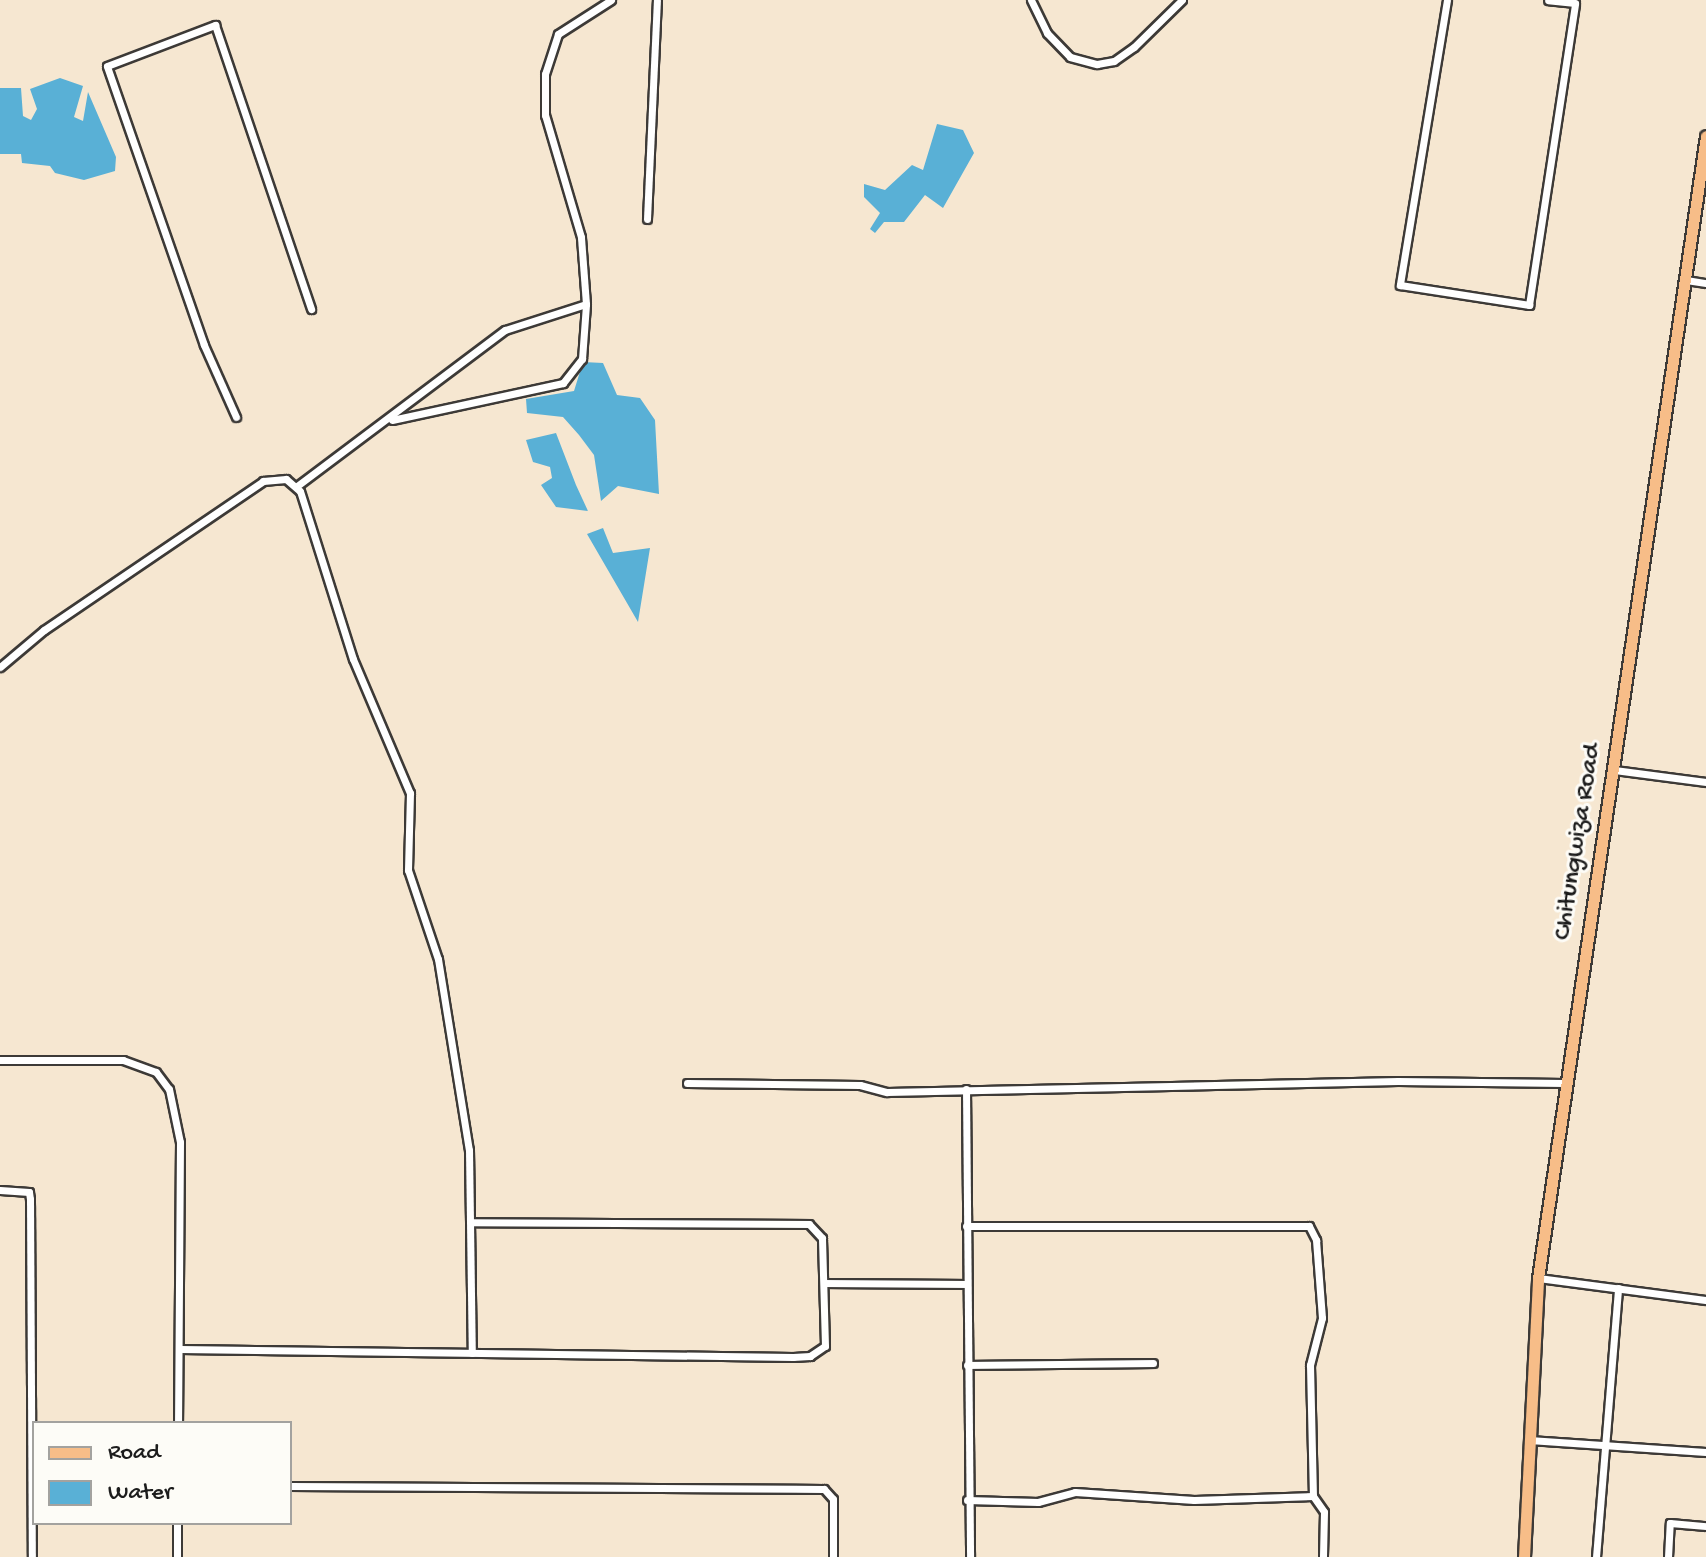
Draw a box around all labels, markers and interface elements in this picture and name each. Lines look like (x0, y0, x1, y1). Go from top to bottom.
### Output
street label: Chitungwiza Road (1548, 742, 1610, 942)
legend (32, 1421, 292, 1525)
text: Road (108, 1439, 160, 1468)
text: Water (108, 1479, 172, 1508)

